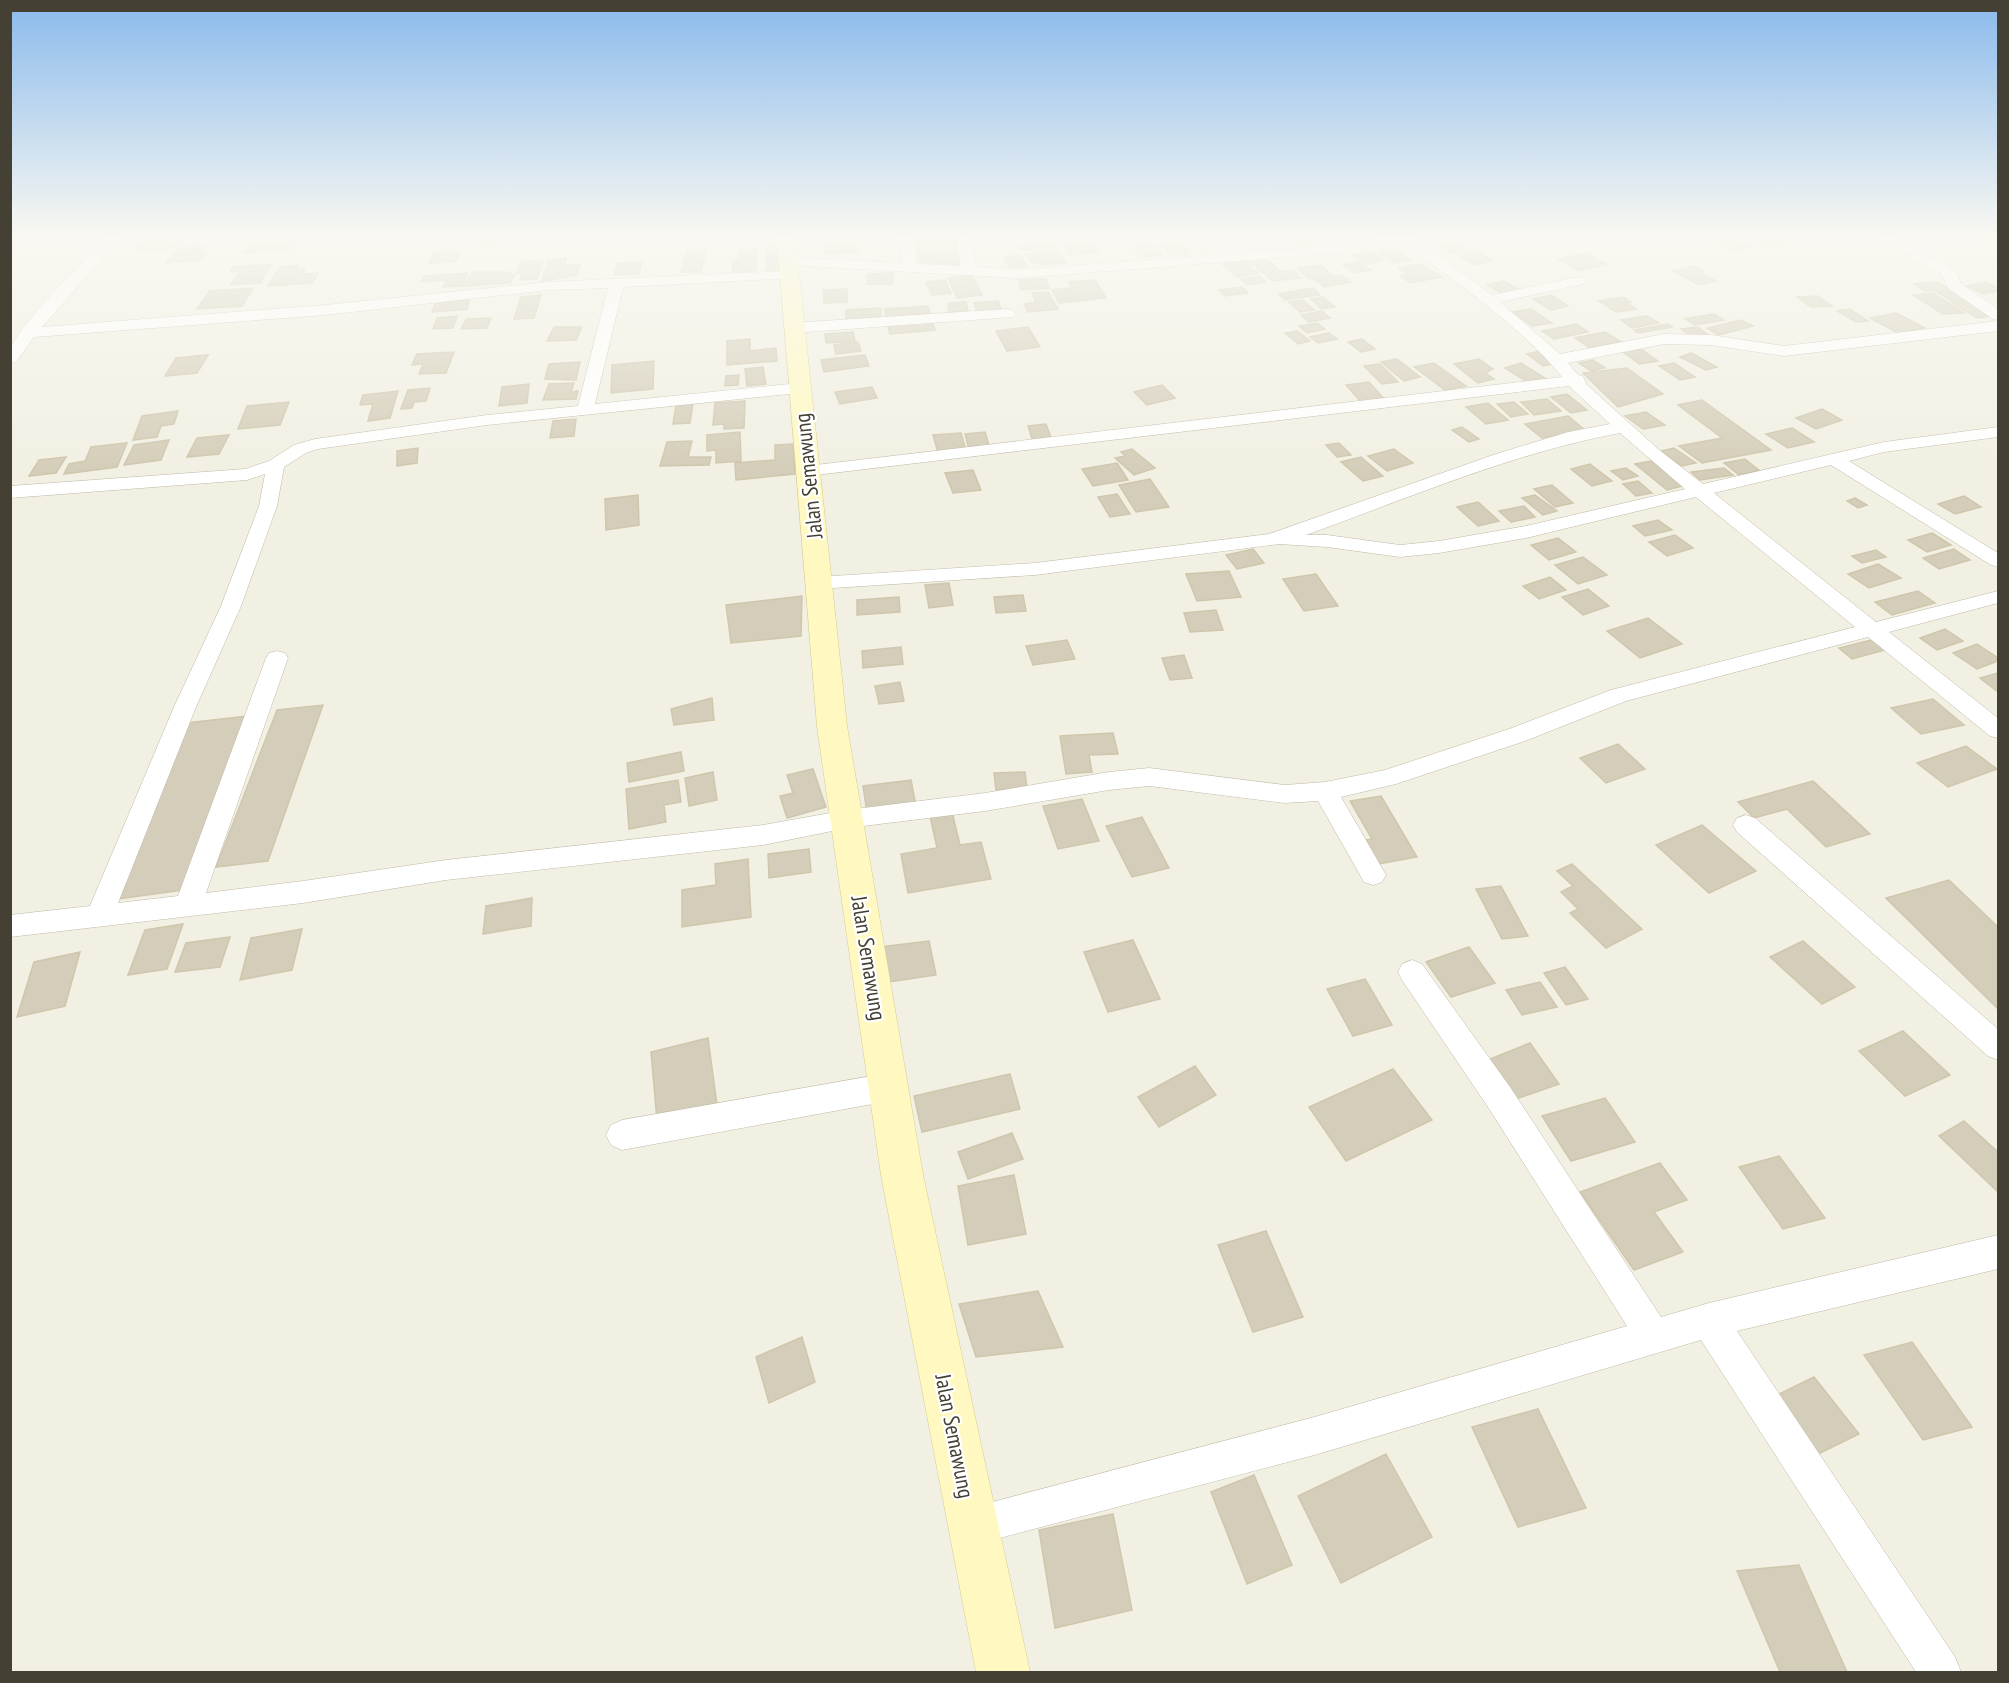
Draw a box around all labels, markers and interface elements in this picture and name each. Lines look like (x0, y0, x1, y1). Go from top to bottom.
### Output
street label: Jalan Semawung (788, 412, 829, 541)
street label: Jalan Semawung (845, 893, 893, 1022)
street label: Jalan Semawung (929, 1371, 981, 1500)

